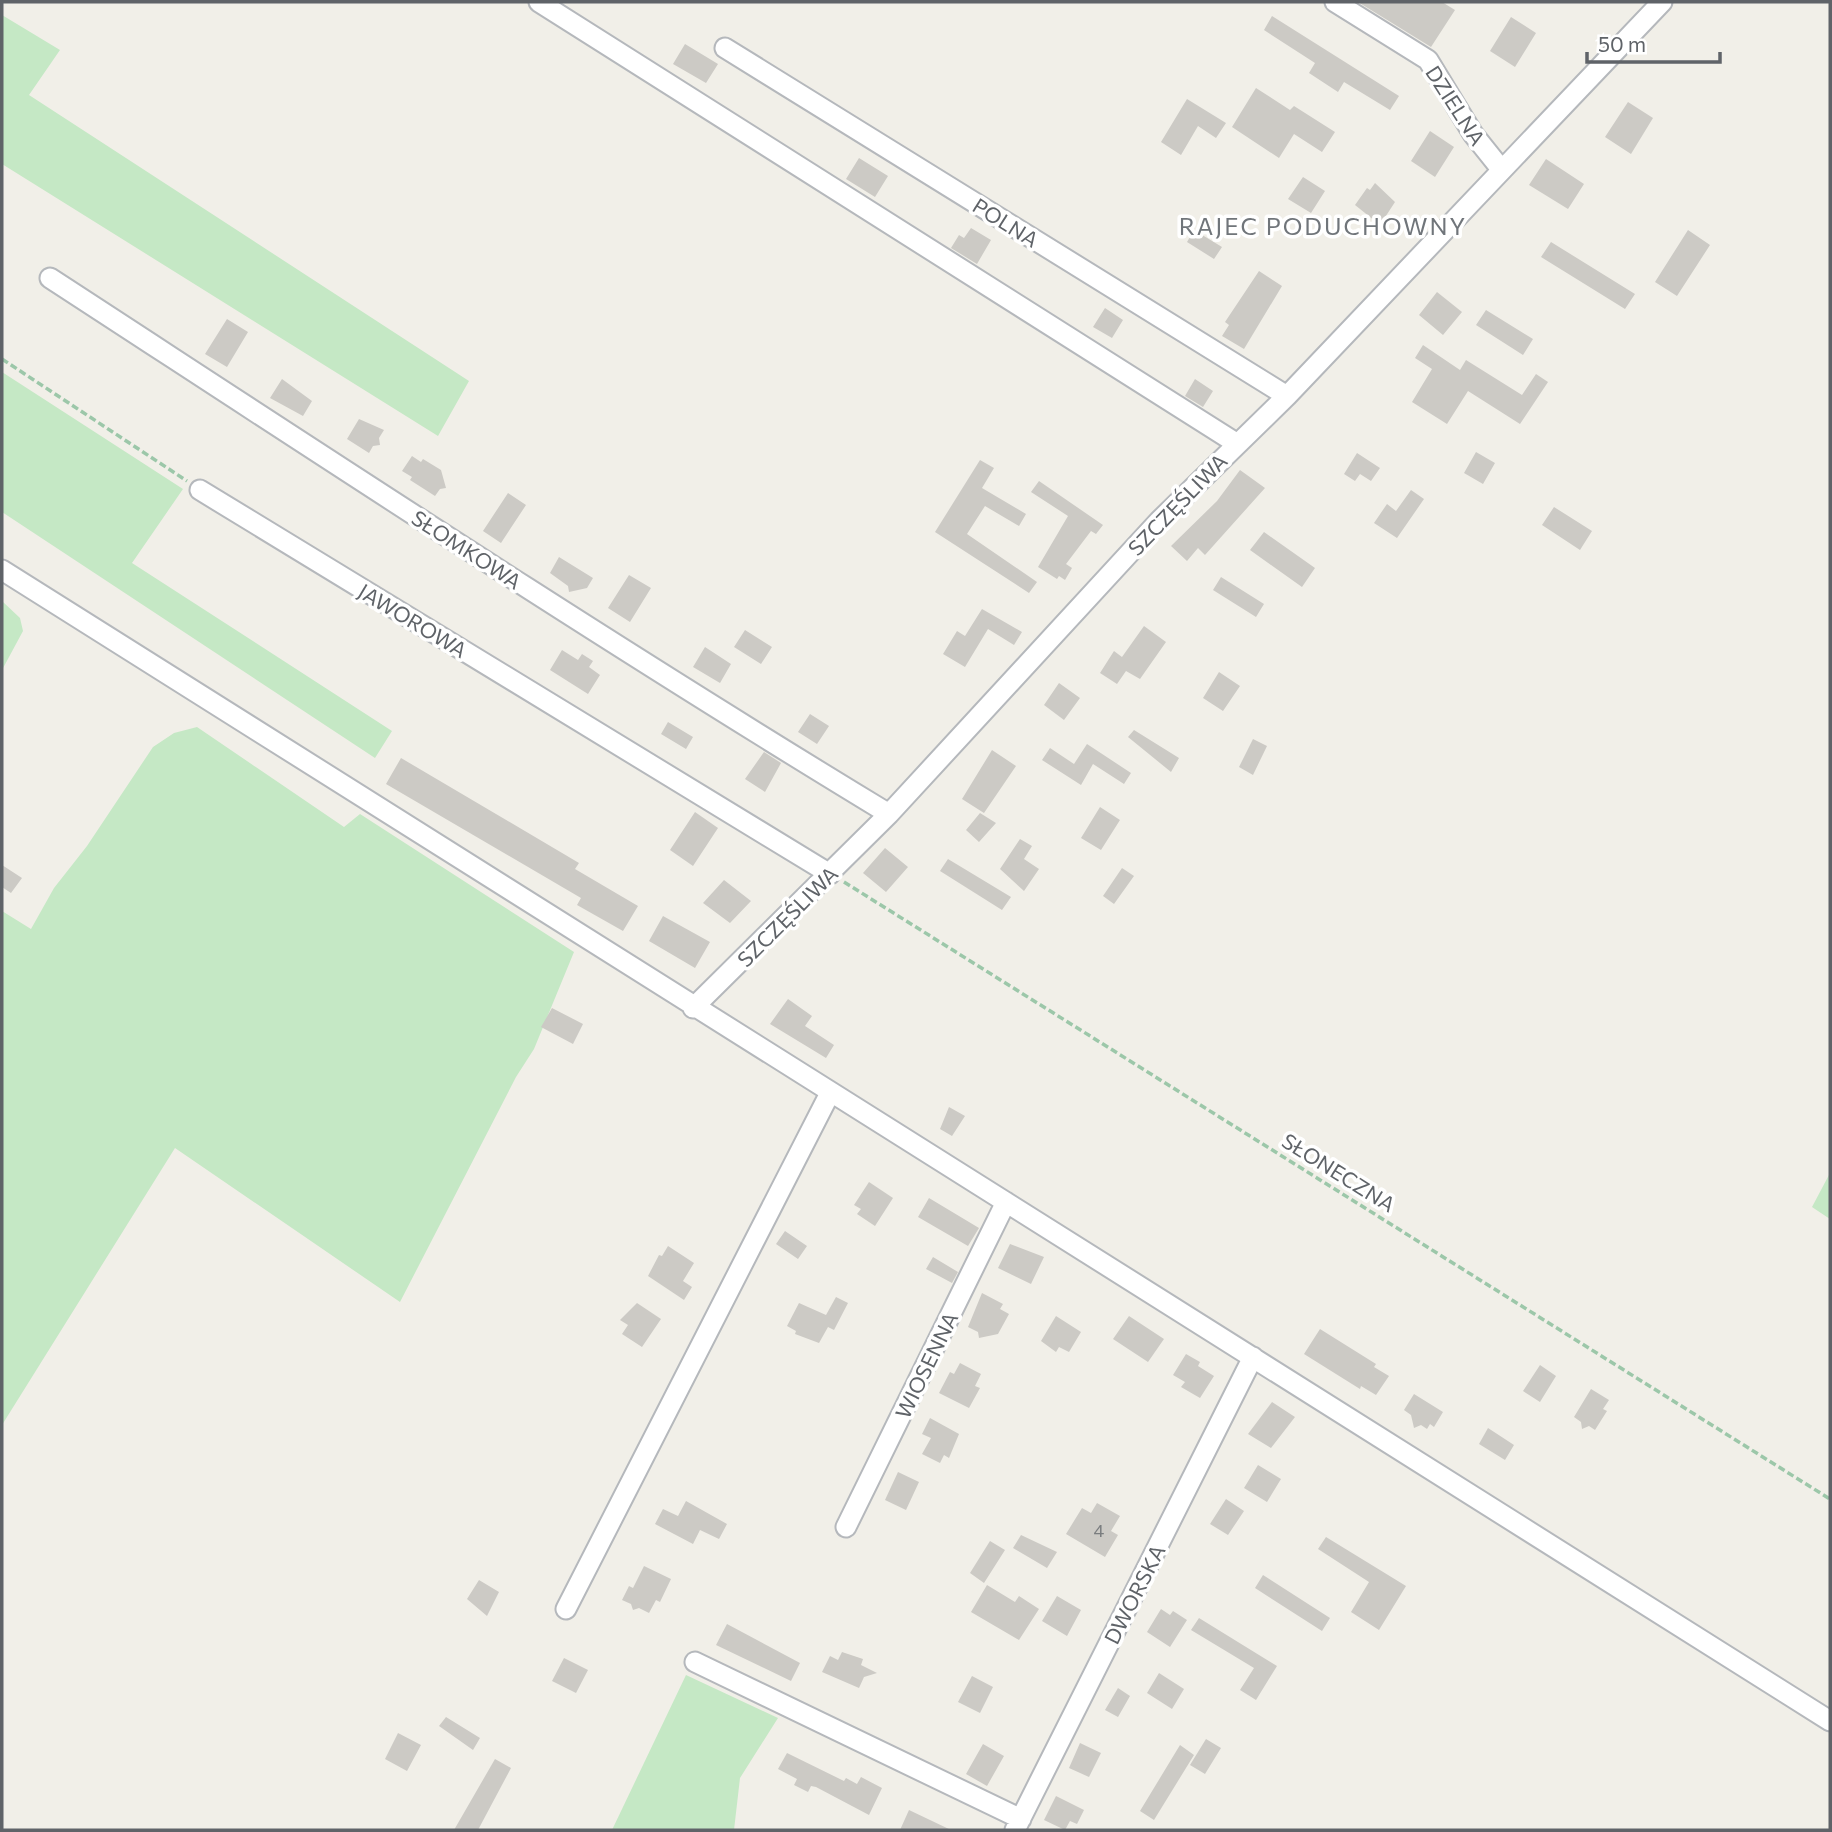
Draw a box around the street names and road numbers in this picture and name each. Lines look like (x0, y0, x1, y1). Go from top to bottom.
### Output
street label: DZIELNA (1421, 60, 1491, 150)
street label: POLNA (969, 192, 1043, 252)
street label: SZCZĘŚLIWA (1122, 448, 1232, 560)
street label: SŁOMKOWA (408, 504, 526, 594)
street label: JAWOROWA (354, 578, 472, 662)
street label: SZCZĘŚLIWA (732, 861, 842, 971)
street label: SŁONECZNA (1278, 1127, 1400, 1217)
street label: WIOSENNA (889, 1308, 963, 1422)
street label: DWORSKA (1098, 1540, 1170, 1648)

